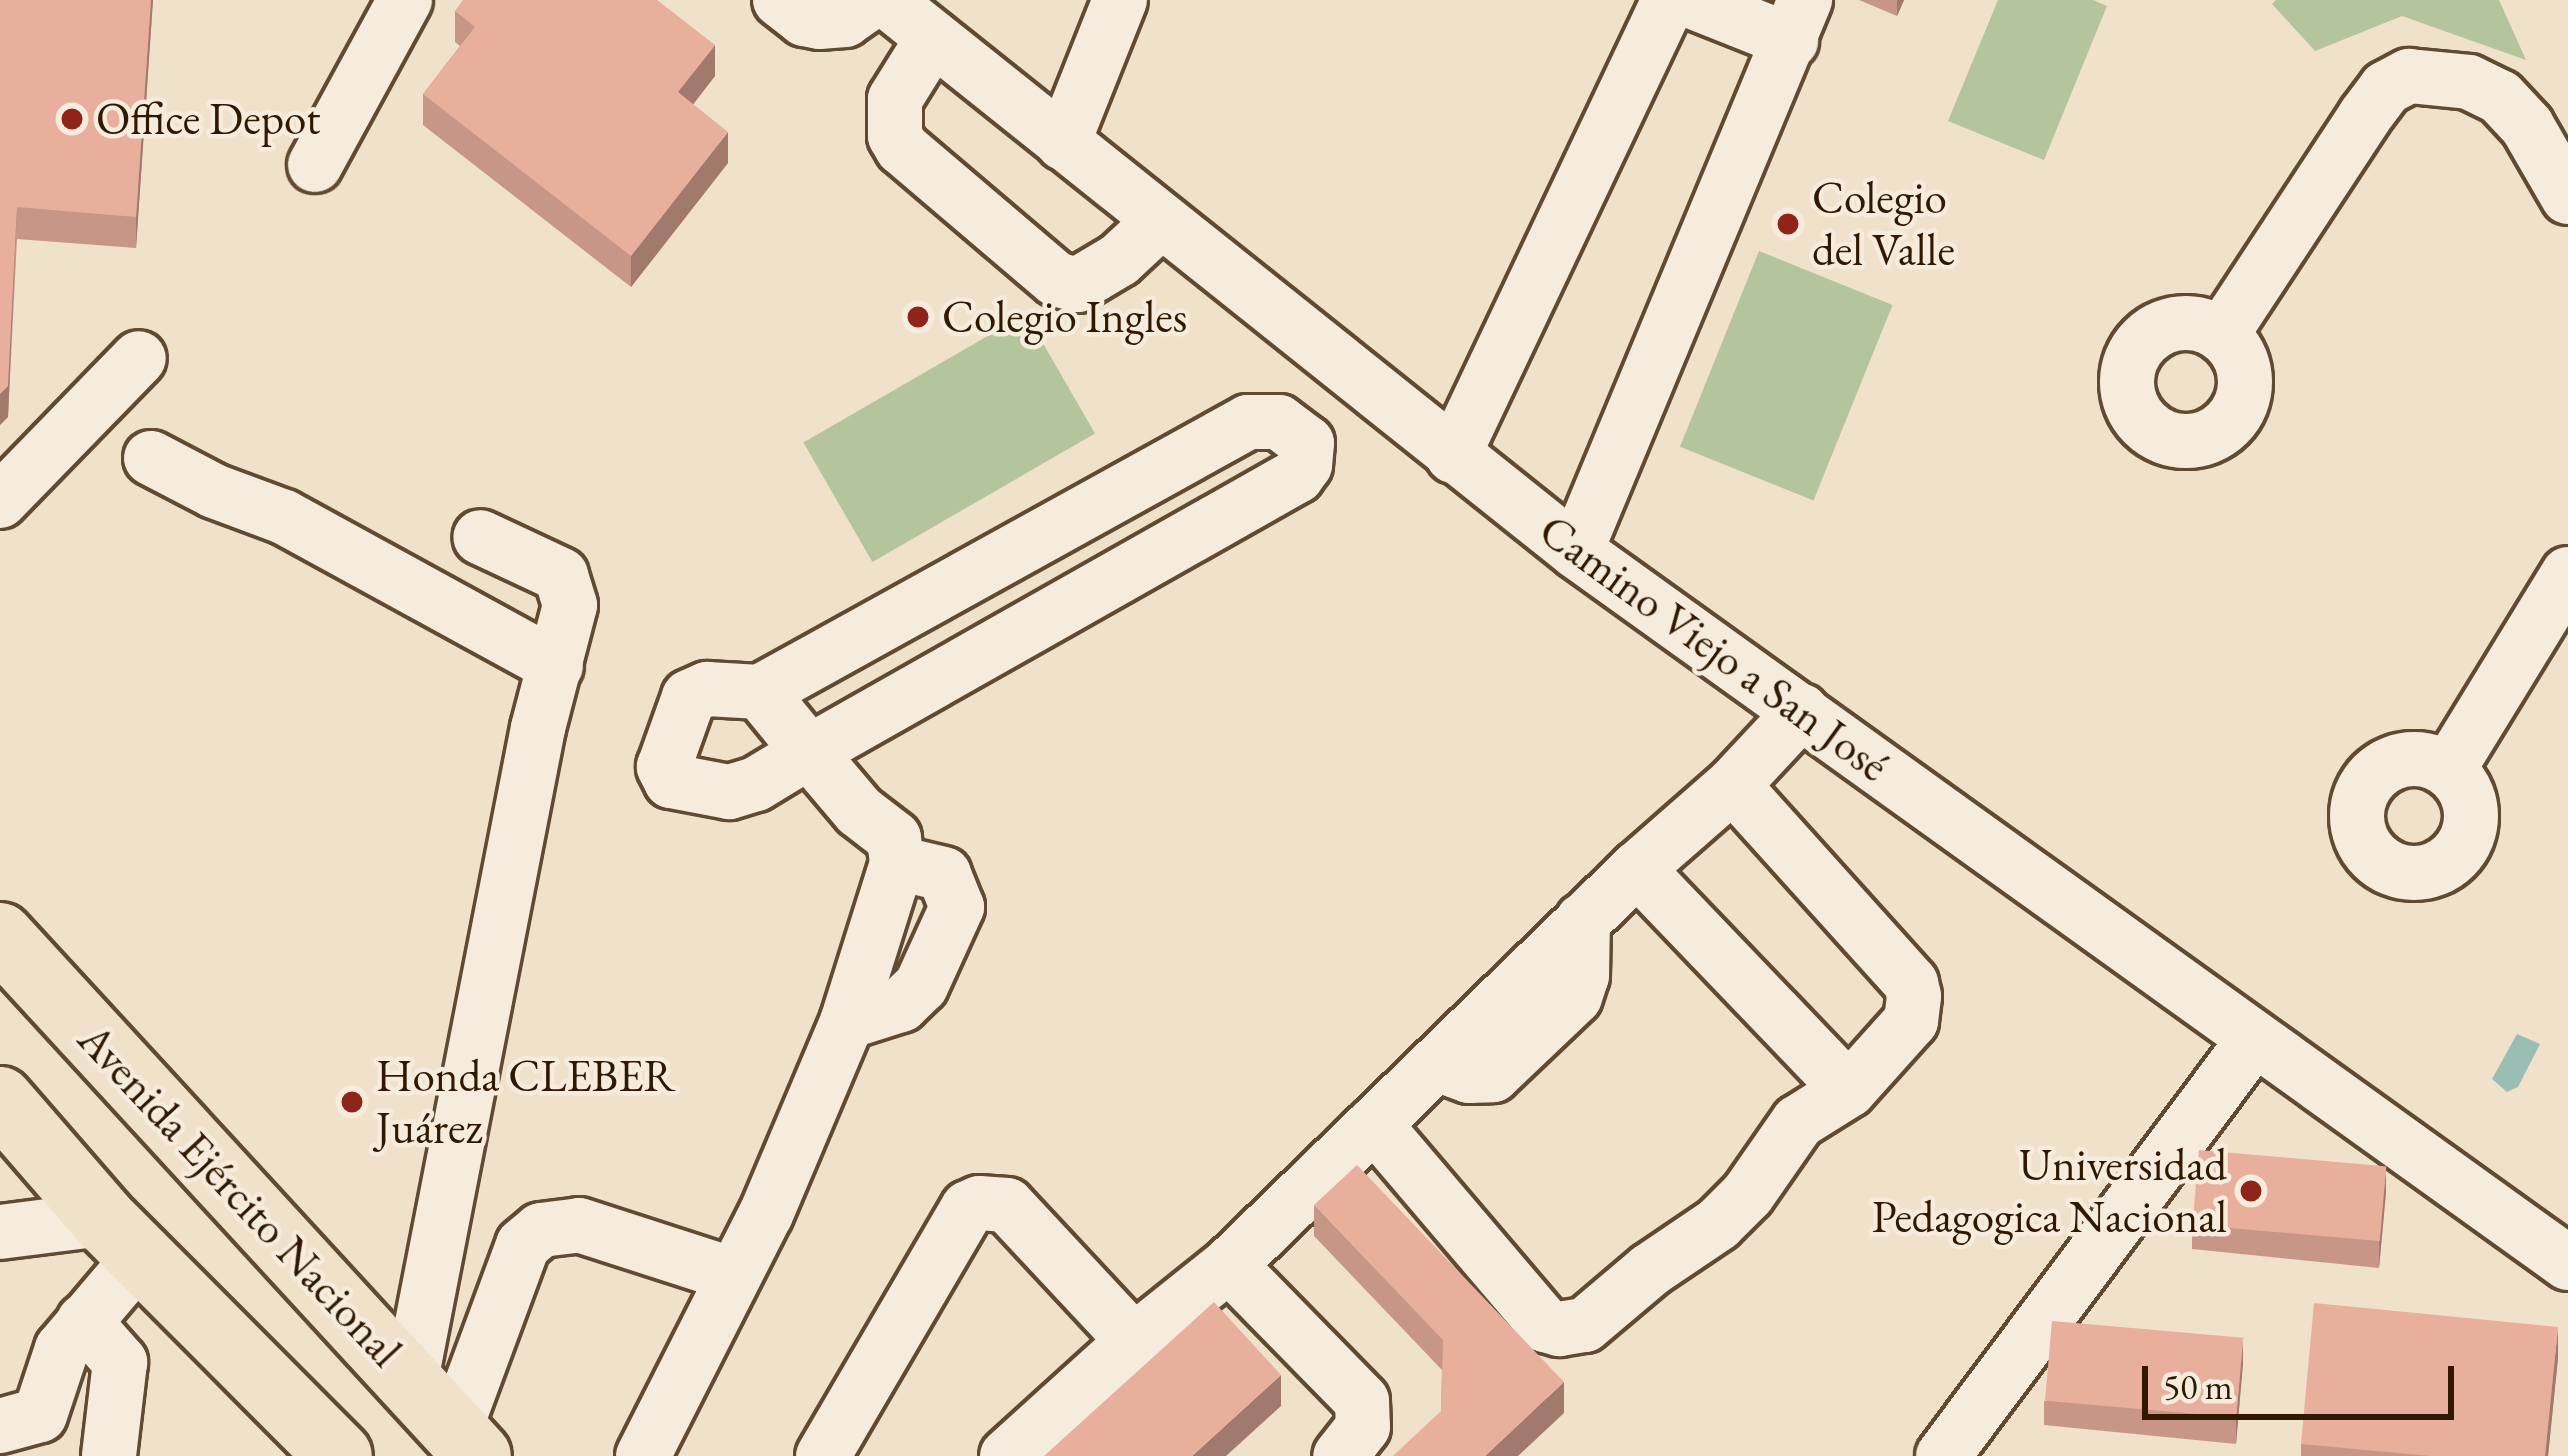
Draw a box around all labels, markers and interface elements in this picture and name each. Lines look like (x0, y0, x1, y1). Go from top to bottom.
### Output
place label: Office Depot (96, 92, 320, 146)
marker: Office Depot (59, 106, 85, 132)
place label: Colegio del Valle (1812, 171, 1955, 277)
marker: Colegio del Valle (1775, 211, 1801, 237)
place label: Colegio Ingles (942, 290, 1187, 344)
marker: Colegio Ingles (905, 304, 931, 330)
street label: Camino Viejo a San José (1529, 503, 1899, 793)
street label: Avenida Ejército Nacional (67, 1012, 413, 1378)
place label: Honda CLEBER Juárez (376, 1049, 676, 1155)
marker: Honda CLEBER Juárez (339, 1089, 365, 1115)
place label: Universidad Pedagogica Nacional (1872, 1138, 2227, 1244)
marker: Universidad Pedagogica Nacional (2238, 1178, 2264, 1204)
scale bar (2148, 1342, 2460, 1416)
text: 50 m (2163, 1363, 2233, 1410)

